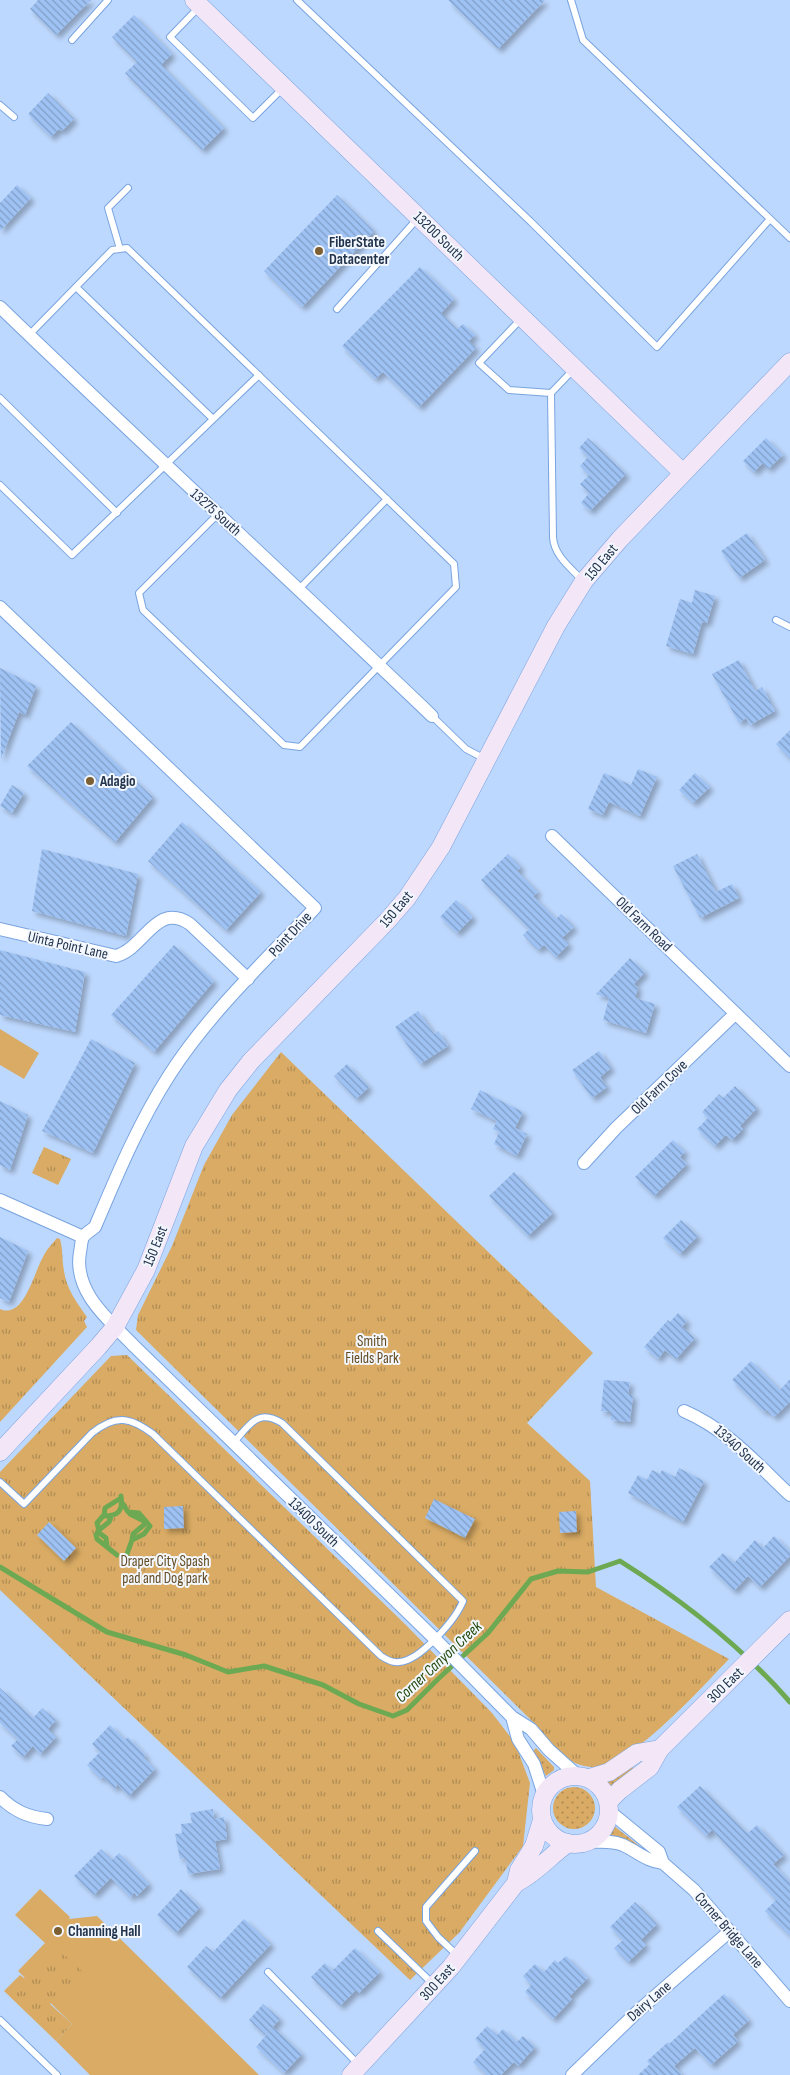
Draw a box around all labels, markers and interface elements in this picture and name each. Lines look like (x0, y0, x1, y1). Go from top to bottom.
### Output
street label: 13200 South (409, 208, 468, 265)
place label: FiberState Datacenter (329, 233, 390, 269)
marker: FiberState Datacenter (313, 245, 325, 257)
street label: 13275 South (186, 485, 245, 540)
street label: 150 East (581, 540, 622, 585)
place label: Adagio (99, 772, 136, 791)
marker: Adagio (84, 775, 96, 787)
street label: 150 East (376, 887, 417, 932)
street label: Old Farm Road (611, 893, 676, 956)
street label: Point Drive (265, 908, 316, 961)
street label: Uinta Point Lane (26, 927, 110, 964)
street label: Old Farm Cove (627, 1056, 692, 1119)
street label: 150 East (139, 1223, 172, 1269)
park label: Smith Fields Park (345, 1332, 399, 1368)
street label: 13340 South (710, 1421, 769, 1478)
street label: 13400 South (284, 1493, 343, 1551)
park label: Draper City Spash pad and Dog park (120, 1552, 210, 1588)
water label: Corner Canyon Creek (392, 1617, 487, 1707)
street label: 300 East (703, 1663, 748, 1707)
street label: Corner Bridge Lane (690, 1888, 767, 1972)
place label: Channing Hall (68, 1922, 140, 1941)
marker: Channing Hall (52, 1925, 64, 1937)
street label: 300 East (416, 1959, 459, 2005)
street label: Dairy Lane (623, 1977, 675, 2026)

